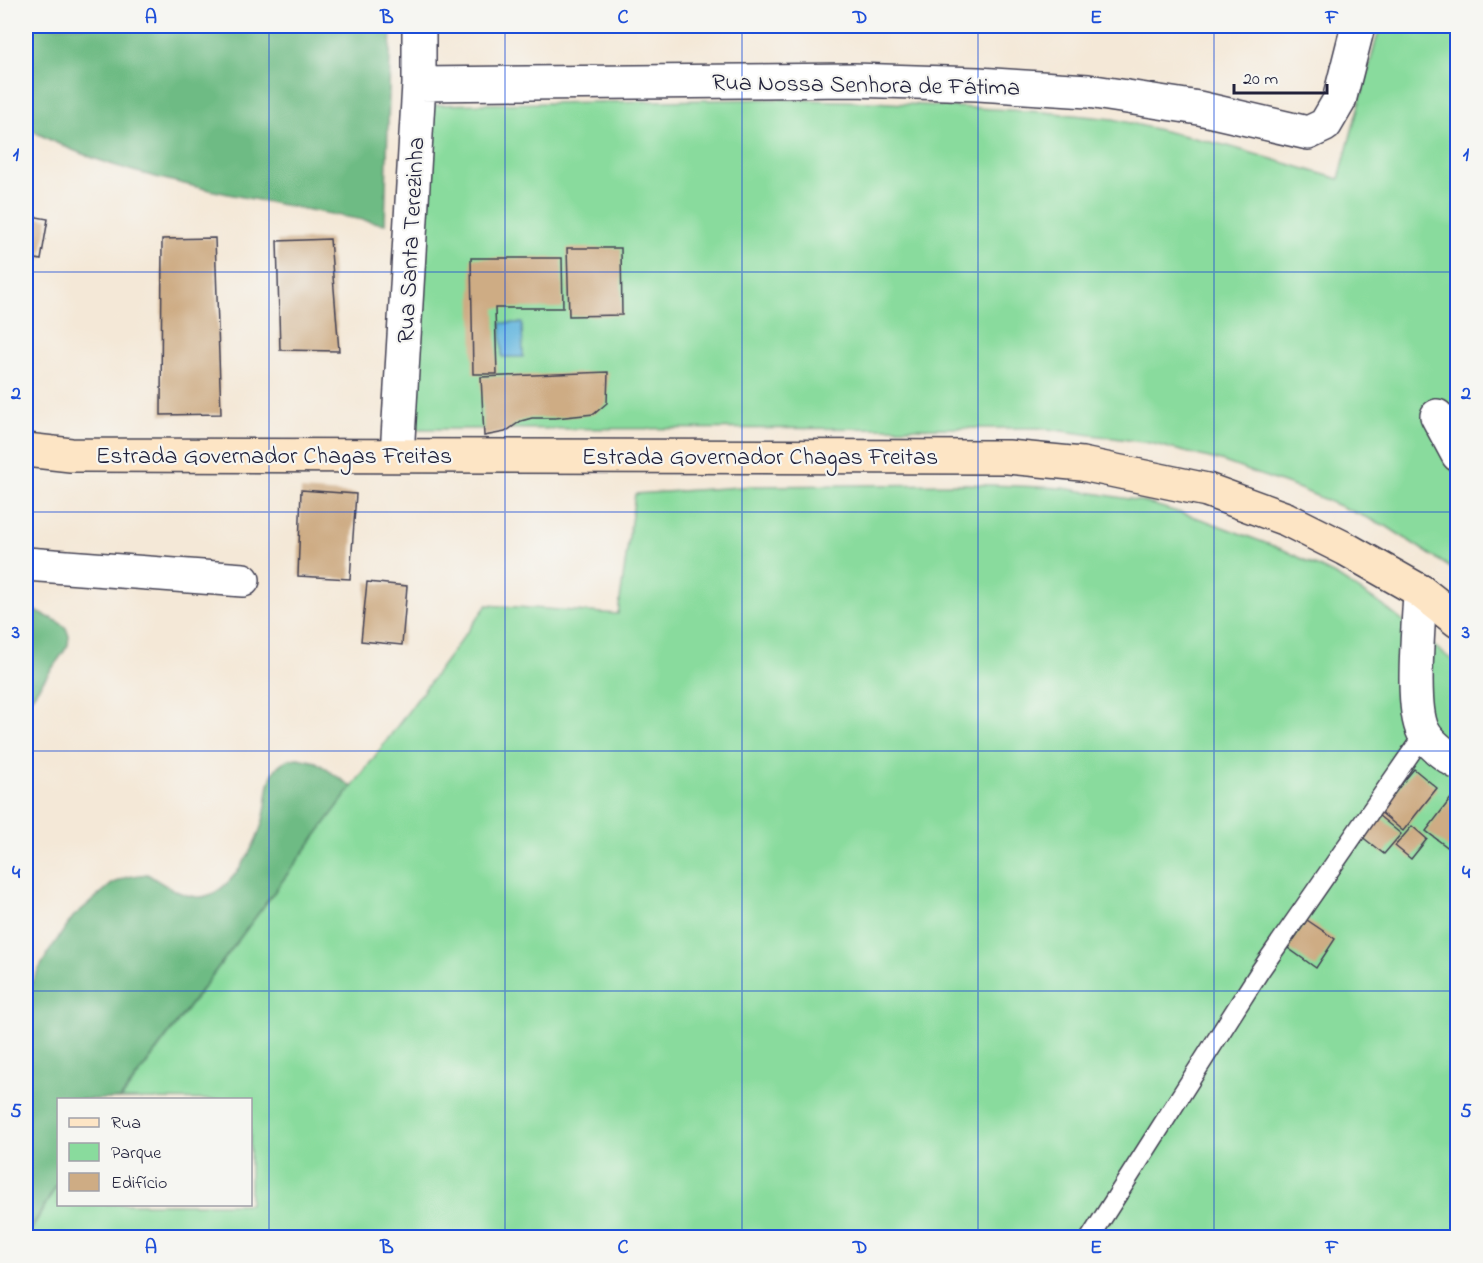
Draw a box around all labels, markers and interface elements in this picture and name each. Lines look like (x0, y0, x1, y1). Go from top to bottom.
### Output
text: A (145, 4, 157, 33)
text: B (379, 4, 394, 33)
text: C (618, 4, 629, 33)
text: D (852, 4, 867, 33)
text: E (1090, 4, 1102, 33)
text: F (1325, 4, 1339, 33)
scale bar (1234, 57, 1327, 95)
street label: Rua Nossa Senhora de Fátima (712, 66, 1020, 107)
text: 20 m (1243, 67, 1278, 93)
street label: Rua Santa Terezinha (390, 136, 435, 344)
text: 1 (13, 141, 20, 170)
text: 1 (1463, 141, 1470, 170)
text: 2 (10, 380, 21, 409)
text: 2 (1460, 380, 1471, 409)
street label: Estrada Governador Chagas Freitas (96, 440, 452, 475)
street label: Estrada Governador Chagas Freitas (582, 441, 938, 476)
text: 3 (11, 619, 20, 648)
text: 3 (1461, 619, 1470, 648)
text: 4 (12, 859, 21, 888)
text: 4 (1462, 859, 1471, 888)
text: 5 (10, 1098, 22, 1127)
legend (57, 1098, 252, 1206)
text: 5 (1460, 1098, 1472, 1127)
text: Rua (111, 1111, 141, 1137)
text: Parque (111, 1141, 162, 1167)
text: Edifício (111, 1171, 167, 1197)
text: A (145, 1234, 157, 1263)
text: B (379, 1234, 394, 1263)
text: C (618, 1234, 629, 1263)
text: D (852, 1234, 867, 1263)
text: E (1090, 1234, 1102, 1263)
text: F (1325, 1234, 1339, 1263)

